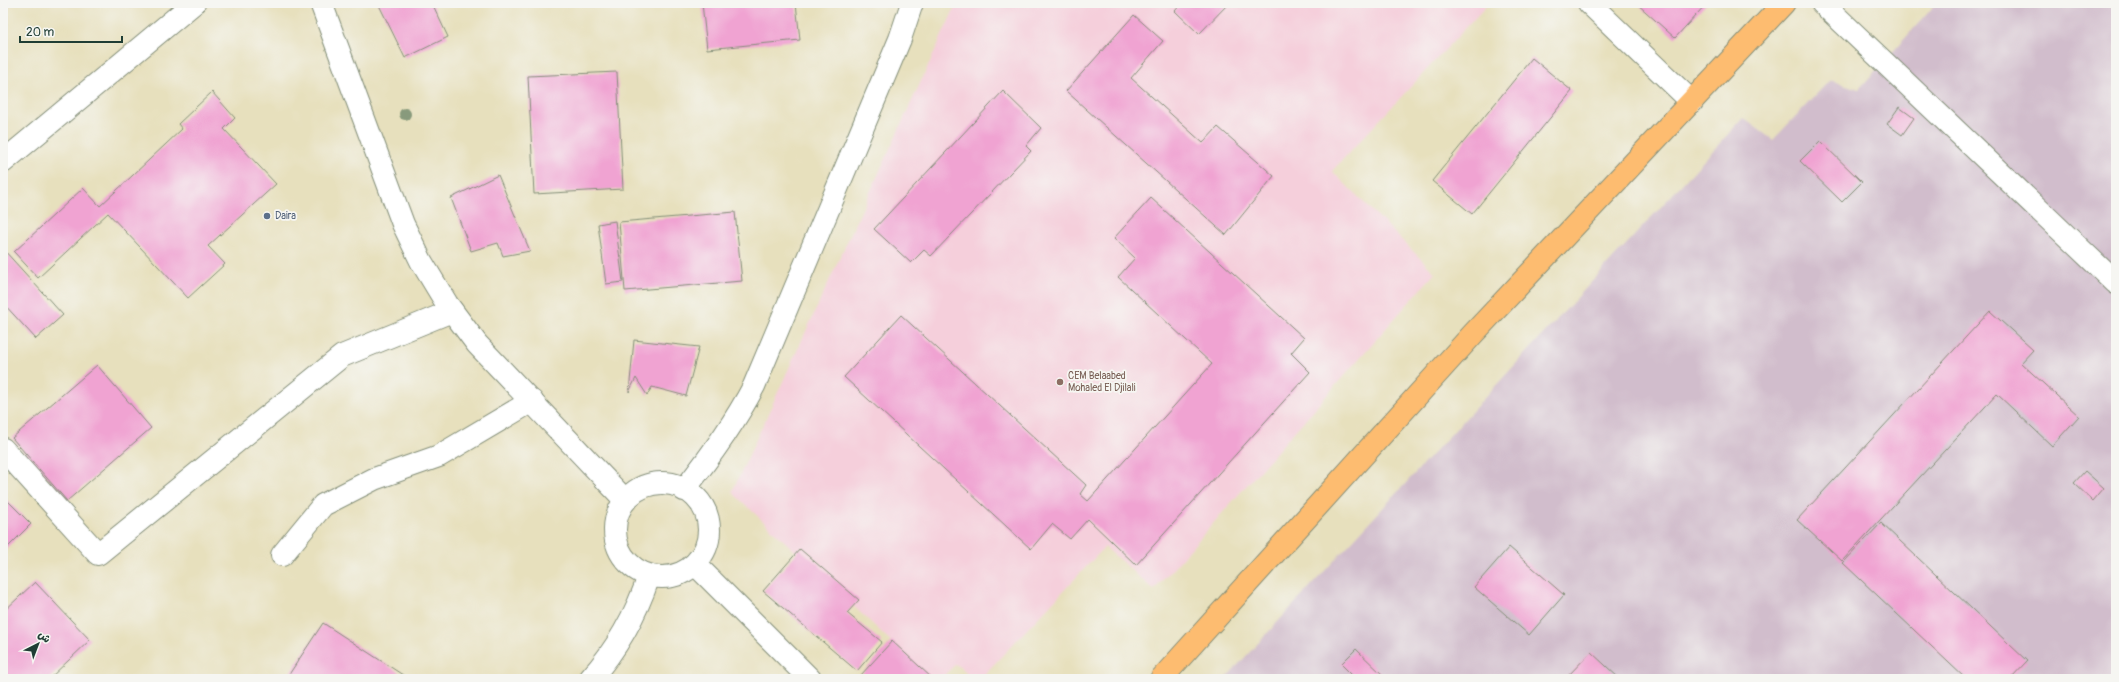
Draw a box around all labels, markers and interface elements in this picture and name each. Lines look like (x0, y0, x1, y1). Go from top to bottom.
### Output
scale bar (20, 18, 122, 44)
text: 20 m (26, 25, 55, 40)
place label: Daira (275, 210, 296, 222)
marker: Daira (262, 211, 272, 221)
place label: CEM Belaabed Mohaled El Djilali (1068, 370, 1136, 394)
marker: CEM Belaabed Mohaled El Djilali (1055, 377, 1065, 387)
north arrow (18, 624, 58, 664)
text: ش (36, 628, 53, 646)

